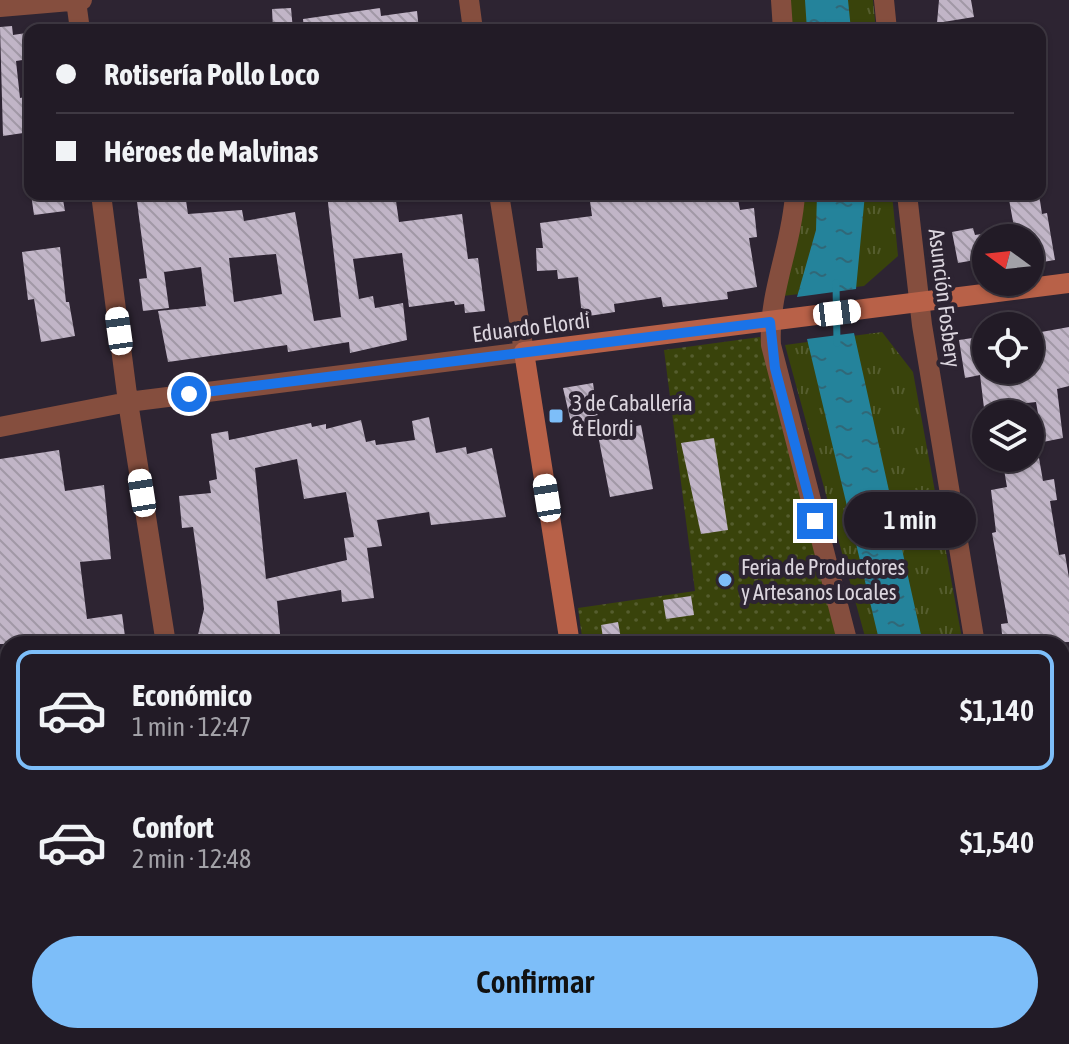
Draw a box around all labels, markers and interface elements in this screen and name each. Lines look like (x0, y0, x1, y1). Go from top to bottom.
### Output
text: Rotisería Pollo Loco (104, 57, 320, 91)
text: Héroes de Malvinas (104, 134, 318, 168)
north arrow (972, 224, 1044, 296)
map controls (972, 224, 1044, 472)
street label: Asunción Fosbery (924, 227, 966, 369)
car (812, 298, 862, 328)
car (104, 306, 134, 356)
street label: Eduardo Elordi (471, 307, 591, 347)
button: locate (972, 312, 1044, 384)
route start (171, 376, 207, 412)
place label: 3 de Caballería & Elordi (572, 390, 693, 441)
button: layers (972, 400, 1044, 472)
marker: 3 de Caballería & Elordi (547, 407, 565, 425)
car (126, 467, 158, 519)
car (531, 472, 563, 524)
callout: 1 min (843, 493, 975, 549)
route end (797, 503, 833, 539)
text: 1 min (883, 505, 937, 535)
place label: Feria de Productores y Artesanos Locales (741, 554, 905, 605)
marker: Feria de Productores y Artesanos Locales (716, 571, 734, 589)
icon: car (36, 674, 108, 746)
text: Económico (132, 678, 252, 712)
text: $1,140 (960, 693, 1034, 727)
text: 1 min · 12:47 (132, 712, 251, 742)
icon: car (36, 806, 108, 878)
text: Confort (132, 810, 214, 844)
text: $1,540 (960, 825, 1034, 859)
text: 2 min · 12:48 (132, 844, 251, 874)
button: Confirmar (32, 936, 1038, 1028)

